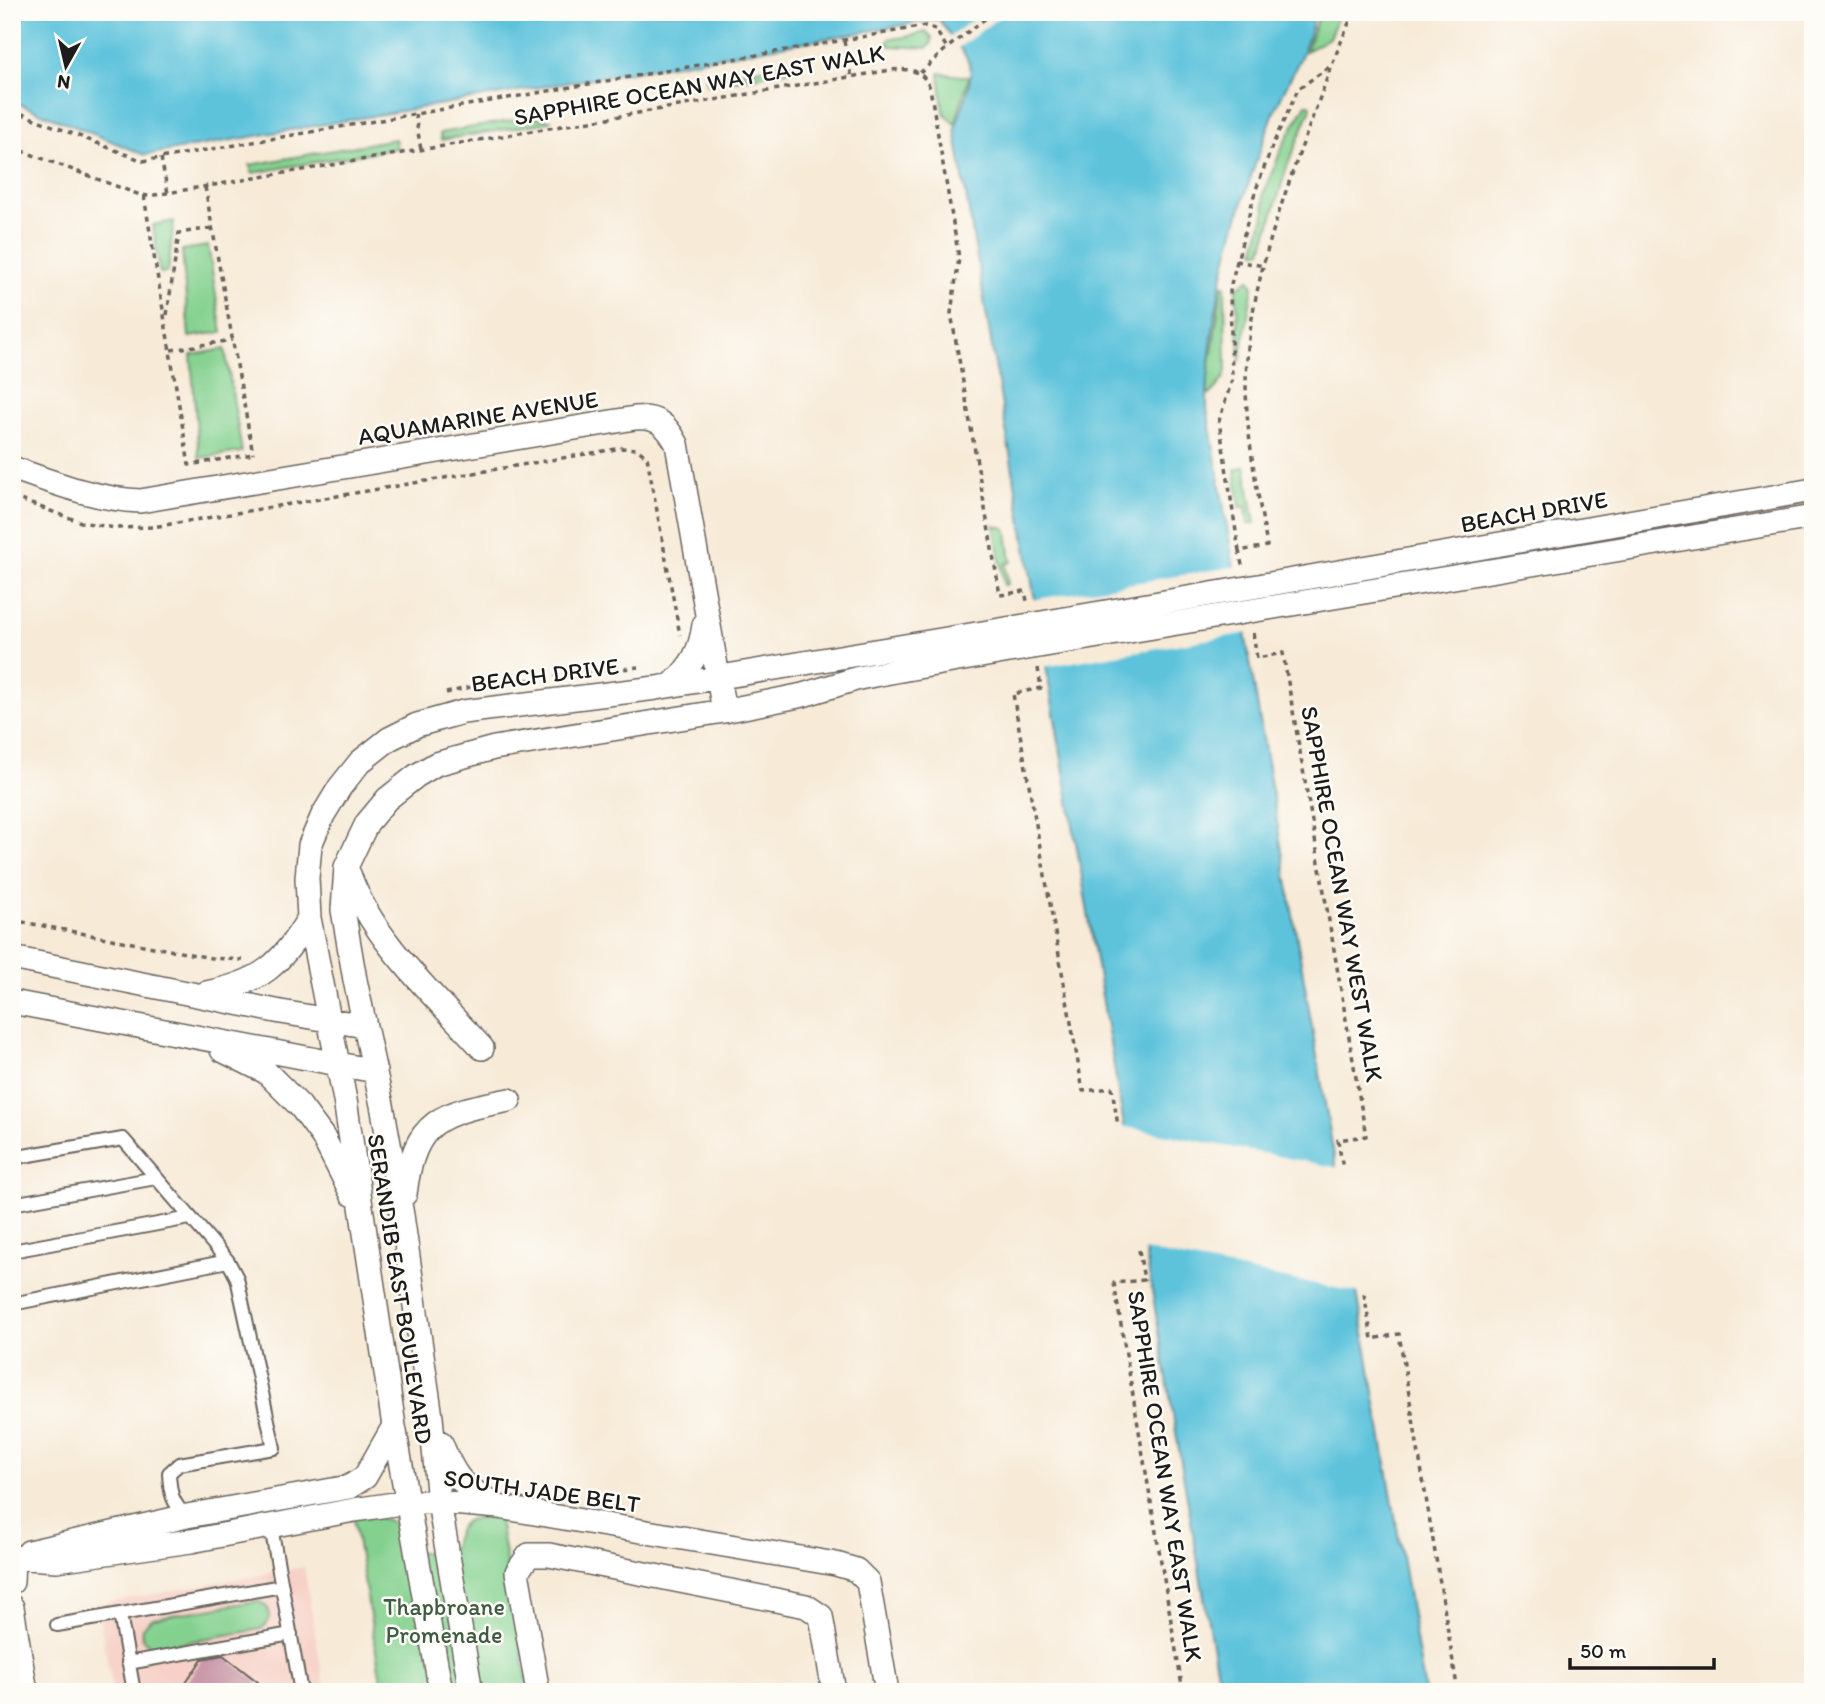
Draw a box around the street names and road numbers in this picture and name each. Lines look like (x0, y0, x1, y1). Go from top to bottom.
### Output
street label: SAPPHIRE OCEAN WAY EAST WALK (512, 38, 886, 131)
street label: AQUAMARINE AVENUE (356, 384, 600, 451)
street label: BEACH DRIVE (1458, 484, 1610, 539)
street label: BEACH DRIVE (469, 651, 620, 698)
street label: SAPPHIRE OCEAN WAY WEST WALK (1295, 704, 1390, 1085)
street label: SERANDIB EAST BOULEVARD (362, 1132, 439, 1446)
street label: SAPPHIRE OCEAN WAY EAST WALK (1122, 1288, 1209, 1664)
street label: SOUTH JADE BELT (442, 1462, 643, 1519)

